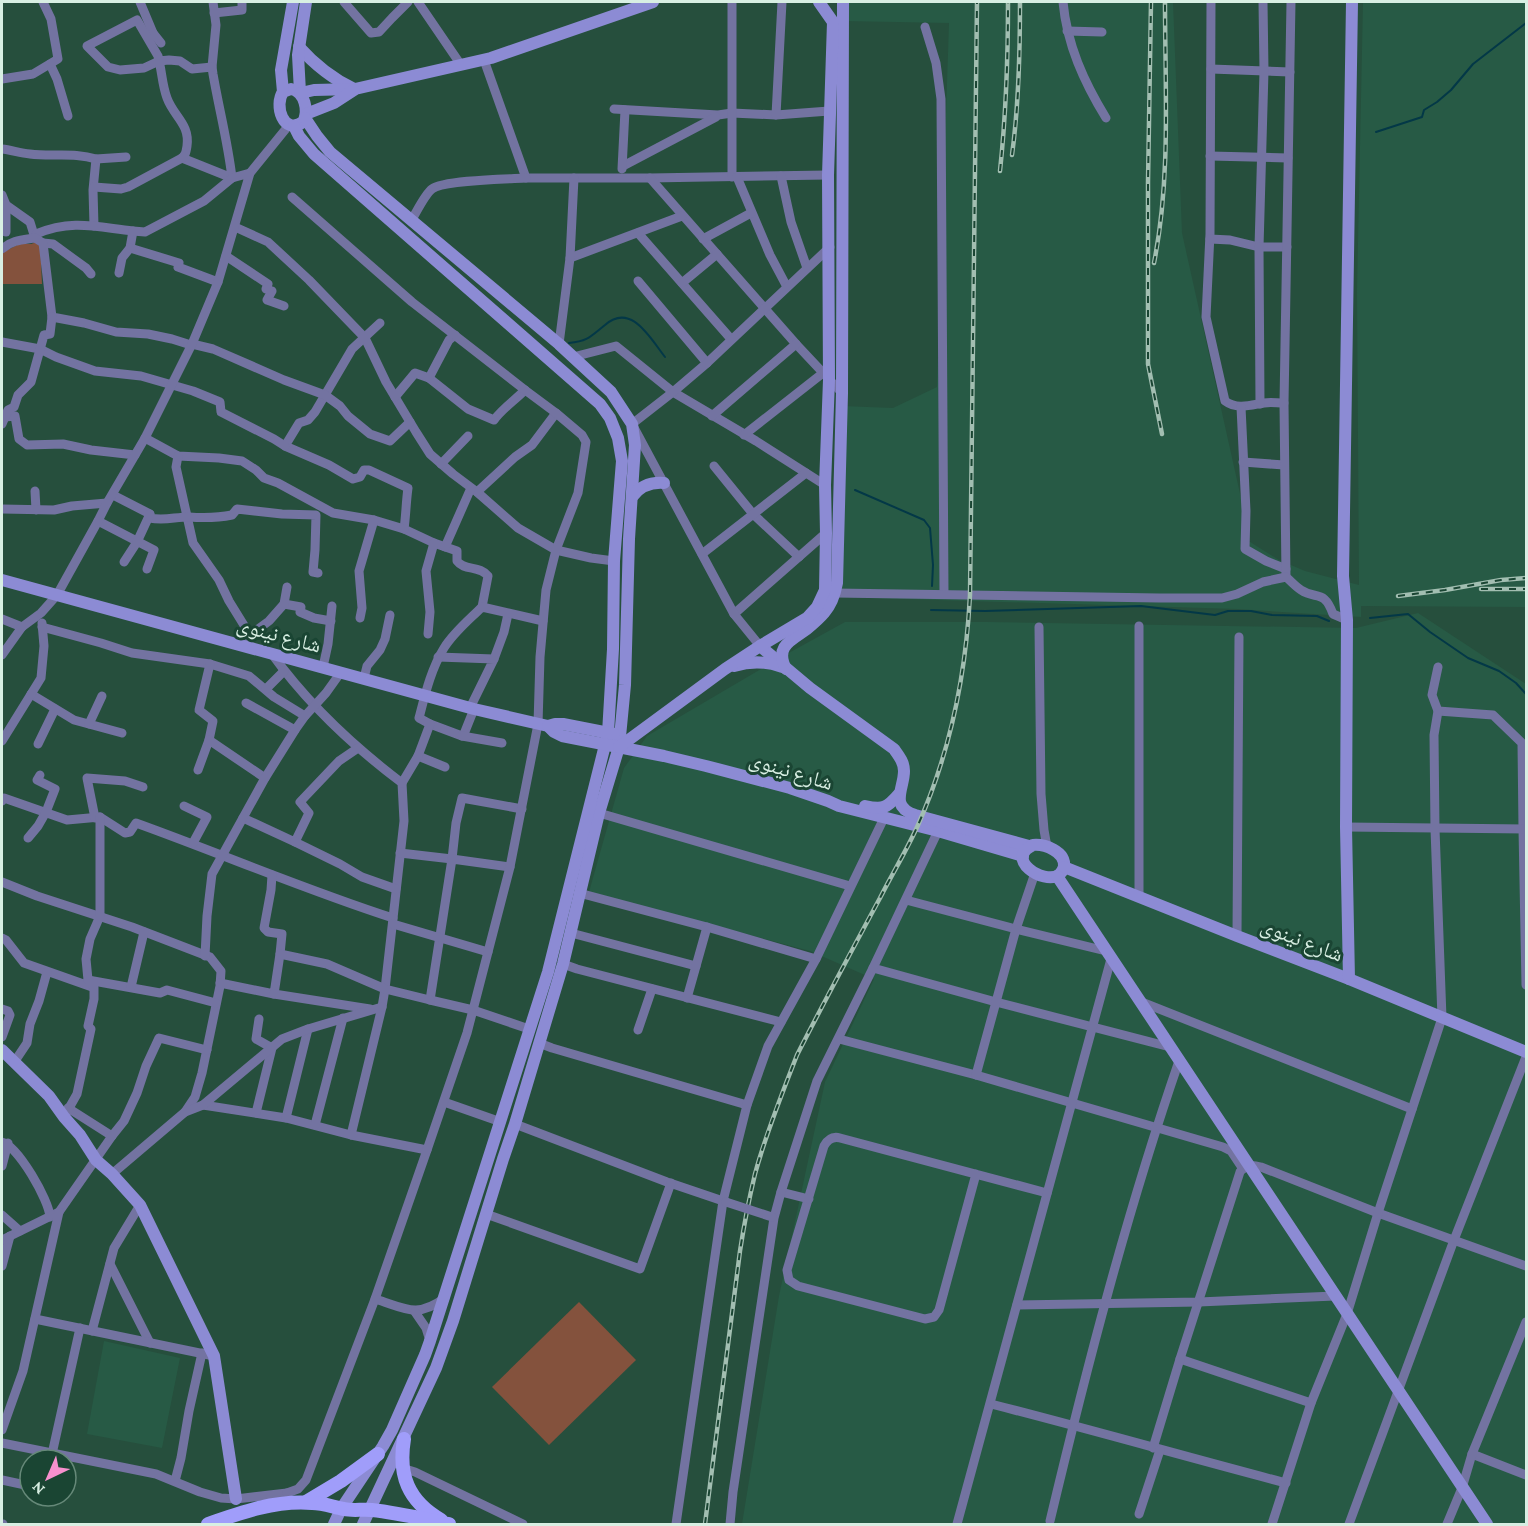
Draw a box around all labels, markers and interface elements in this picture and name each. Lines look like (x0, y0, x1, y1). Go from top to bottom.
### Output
street label: شارع نينوى (234, 612, 324, 659)
street label: شارع نينوى (746, 747, 836, 796)
street label: شارع نينوى (1257, 913, 1347, 968)
north arrow (18, 1448, 78, 1508)
text: N (28, 1478, 48, 1498)

